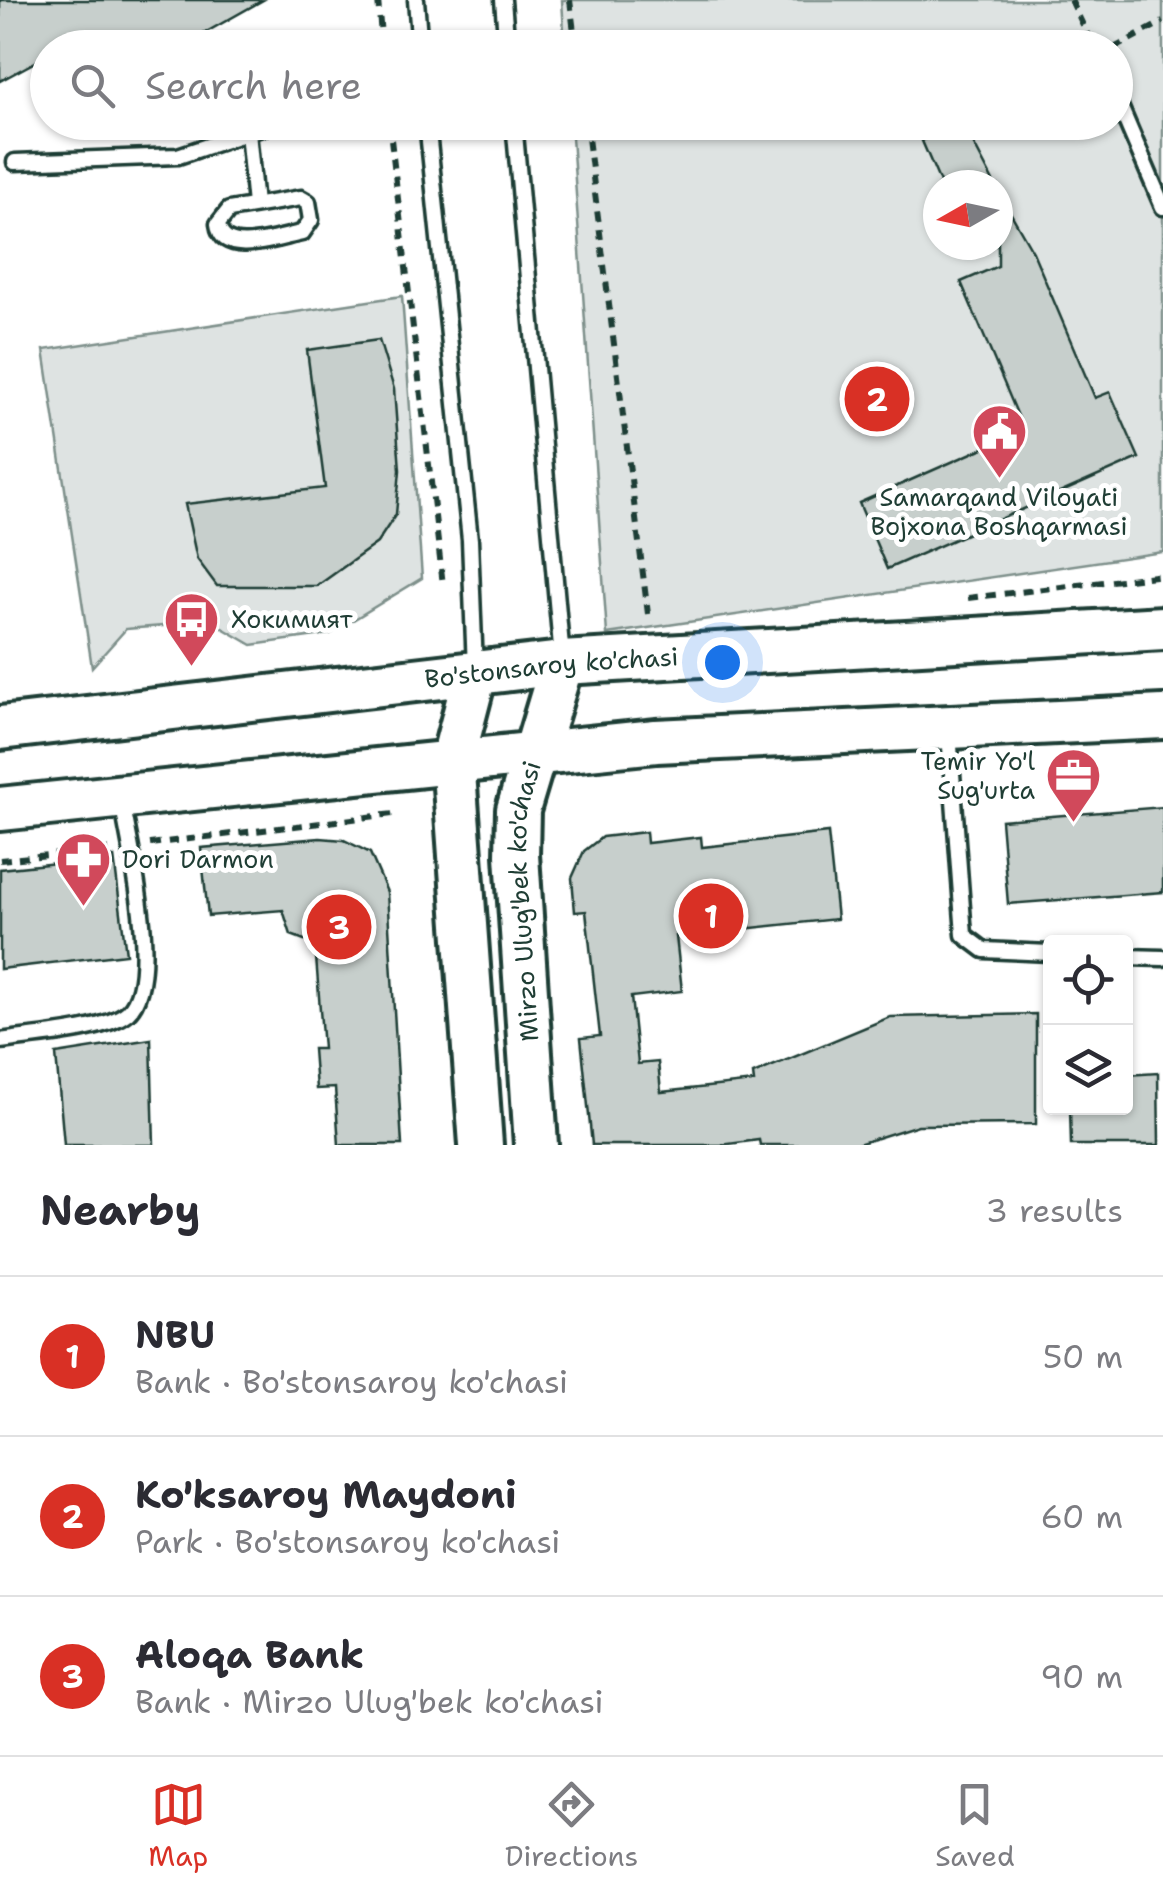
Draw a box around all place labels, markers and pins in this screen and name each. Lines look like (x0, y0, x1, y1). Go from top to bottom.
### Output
pin: 2 (844, 362, 910, 436)
public building icon: Samarqand Viloyati Bojxona Boshqarmasi (969, 402, 1029, 481)
place label: Samarqand Viloyati Bojxona Boshqarmasi (870, 480, 1128, 543)
bus stop icon: Хокимият (162, 589, 222, 668)
place label: Хокимият (231, 602, 353, 636)
place label: Temir Yo'l Sug'urta (921, 744, 1035, 807)
office icon: Temir Yo'l Sug'urta (1044, 745, 1104, 824)
pharmacy icon: Dori Darmon (53, 829, 113, 908)
place label: Dori Darmon (122, 842, 274, 876)
pin: 1 (678, 878, 744, 954)
pin: 3 (306, 890, 372, 964)

